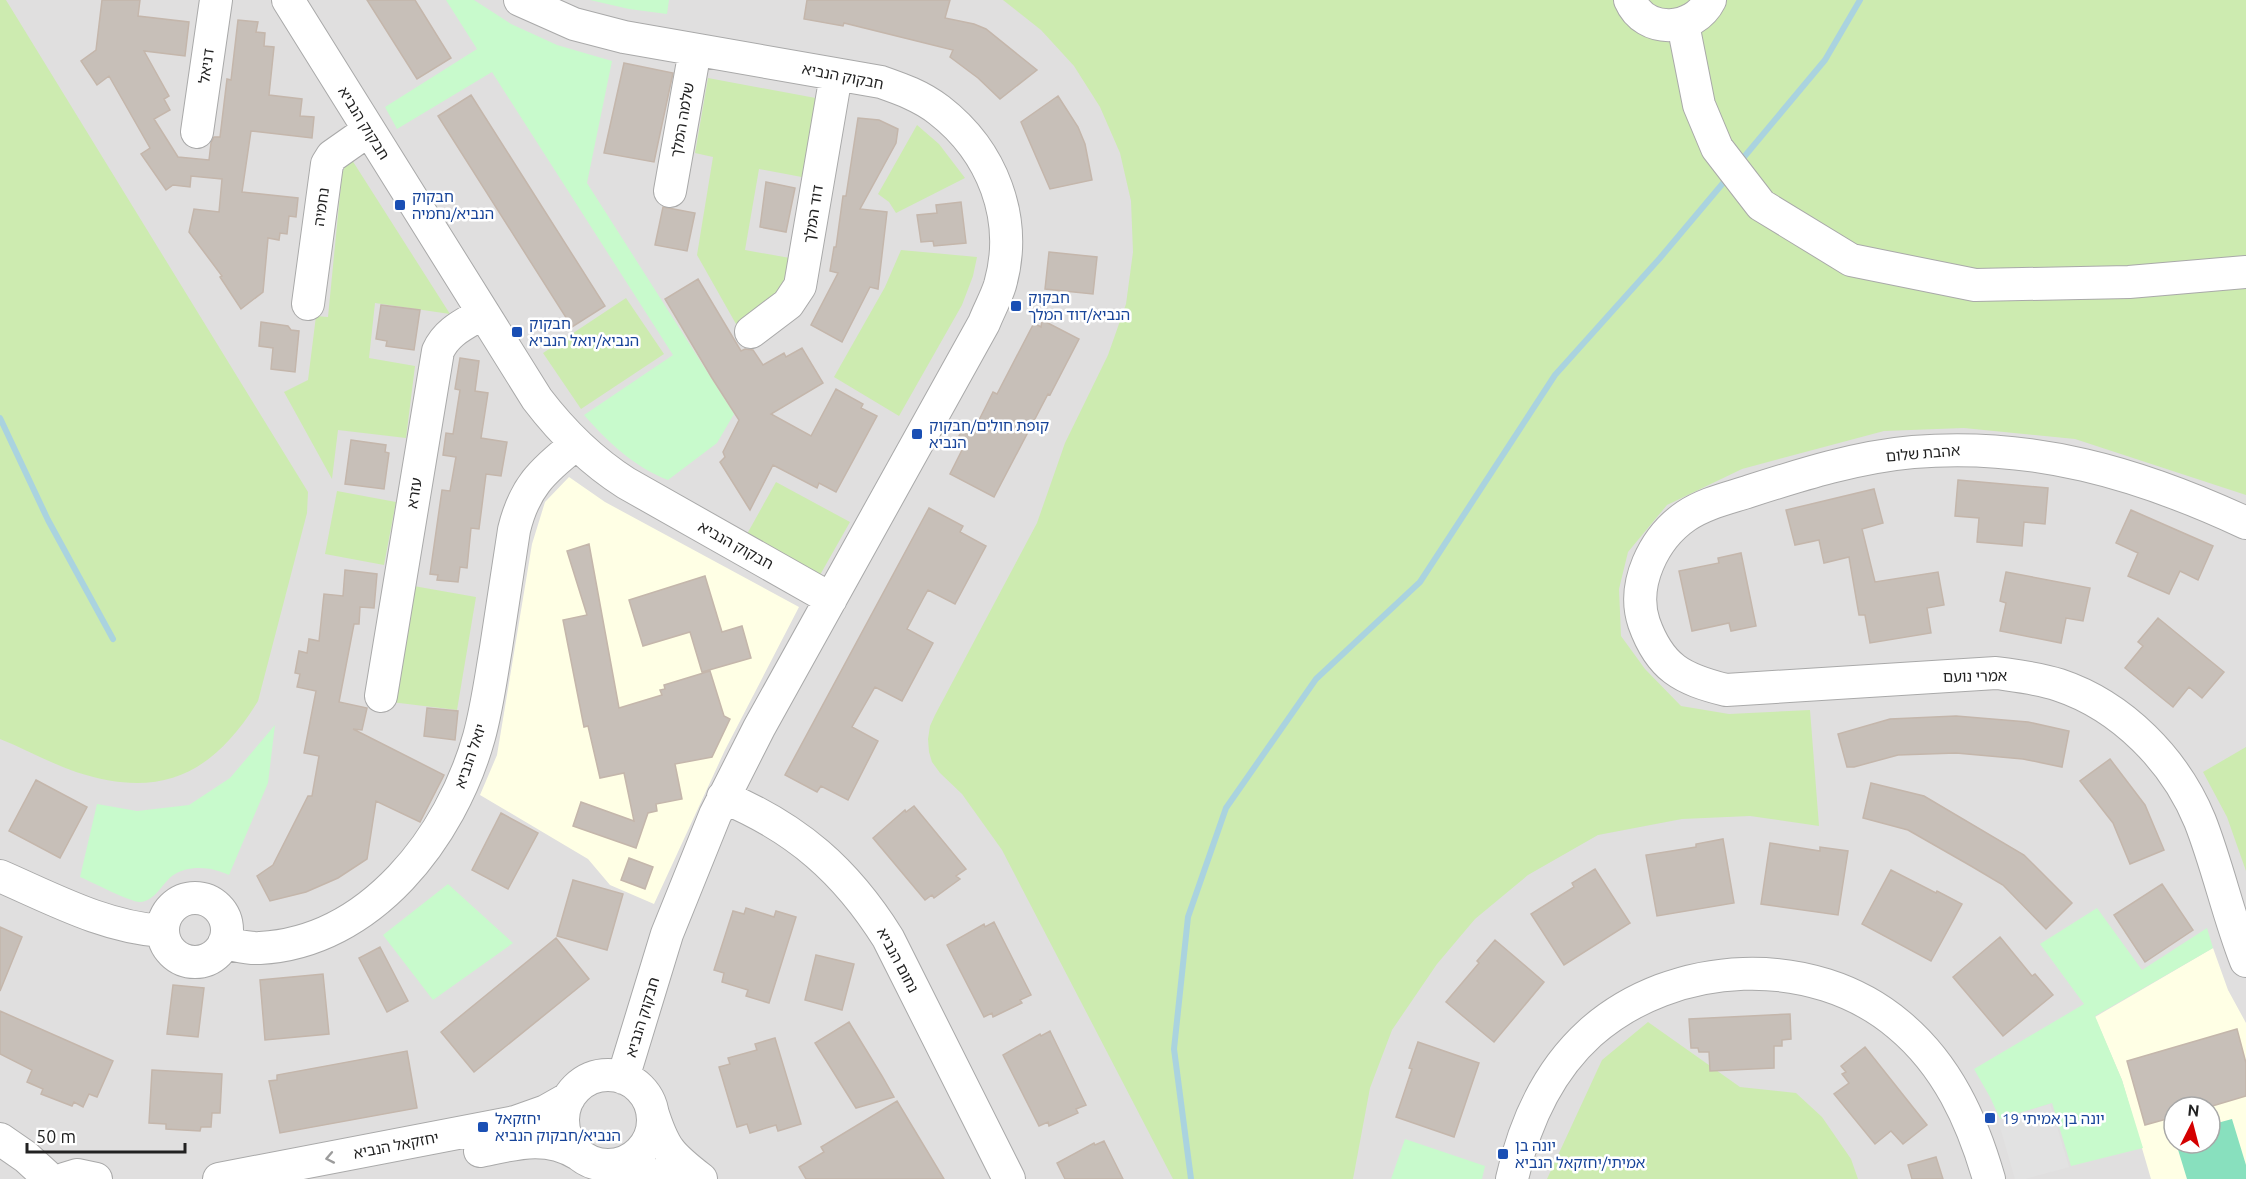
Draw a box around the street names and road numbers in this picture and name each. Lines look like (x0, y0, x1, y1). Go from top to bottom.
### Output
street label: דניאל (195, 47, 217, 85)
street label: חבקוק הנביא (801, 60, 885, 92)
street label: שלמה המלך (667, 81, 697, 159)
street label: חבקוק הנביא (335, 83, 393, 163)
street label: דוד המלך (800, 183, 826, 245)
street label: נחמיה (310, 186, 332, 228)
street label: אהבת שלום (1885, 441, 1961, 465)
street label: עזרא (403, 476, 425, 510)
street label: חבקוק הנביא (696, 517, 776, 573)
street label: אמרי נועם (1943, 667, 2007, 685)
street label: יואל הנביא (451, 721, 489, 791)
street label: נחום הנביא (874, 925, 922, 995)
street label: חבקוק הנביא (622, 975, 662, 1059)
street label: יחזקאל הנביא (352, 1128, 440, 1162)

